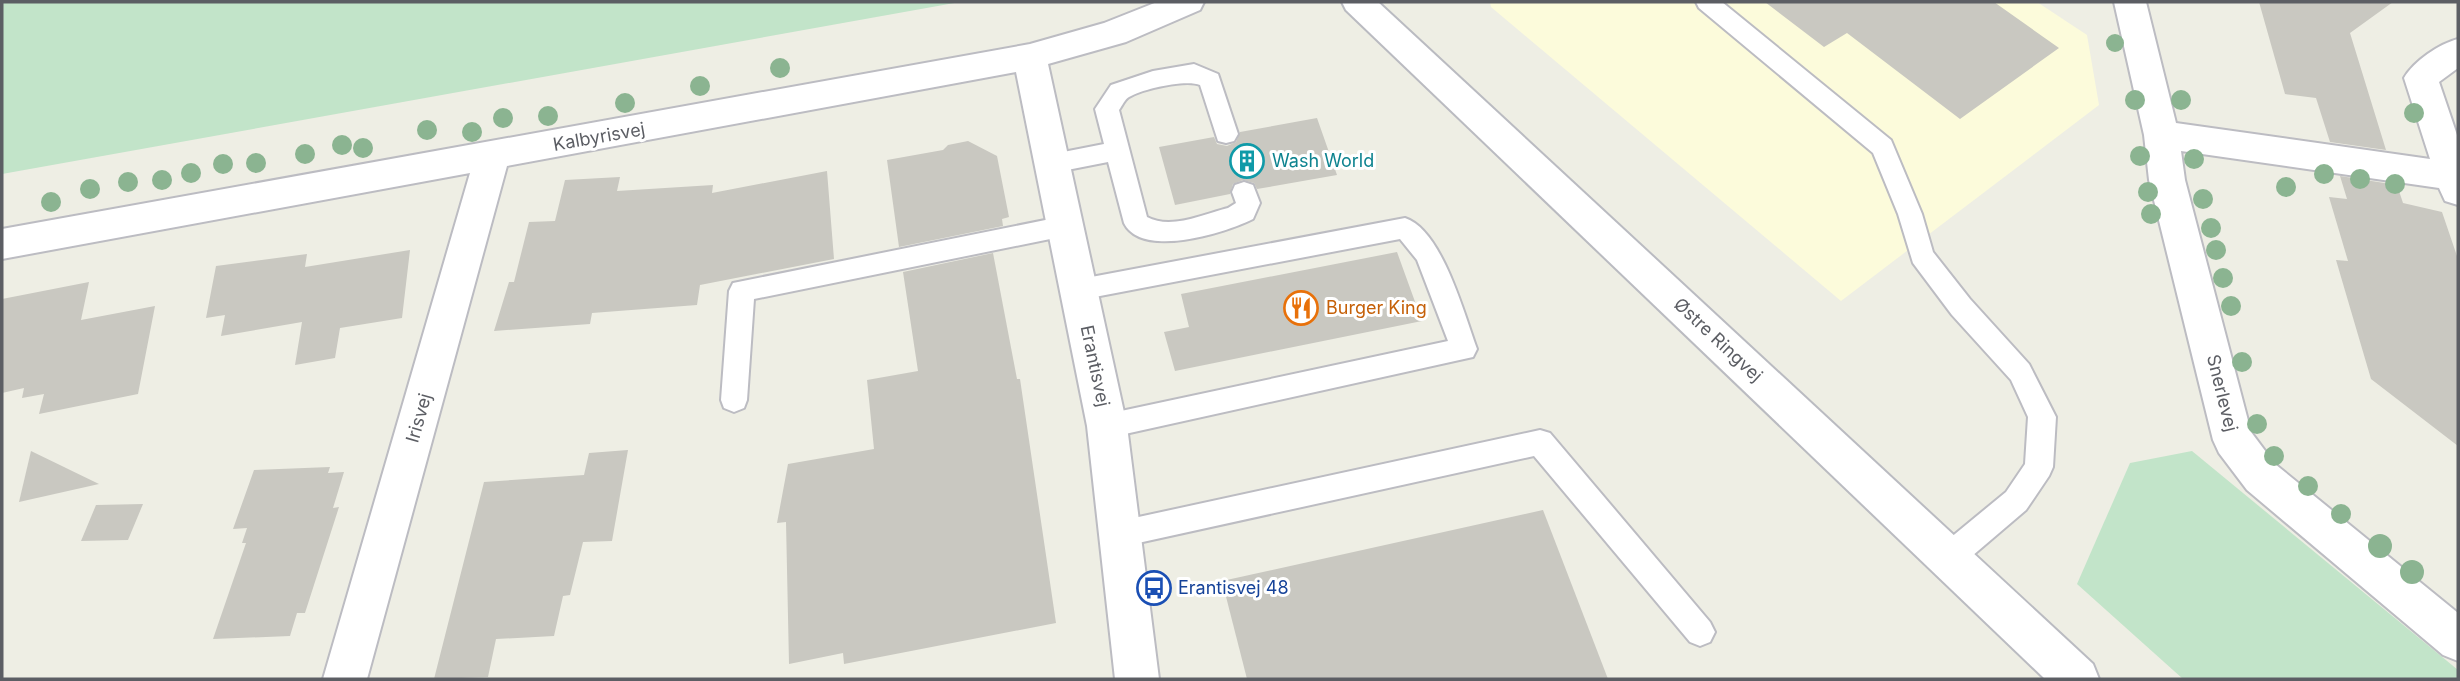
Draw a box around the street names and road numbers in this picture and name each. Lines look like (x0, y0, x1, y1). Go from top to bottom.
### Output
street label: Kalbyrisvej (551, 118, 646, 155)
street label: Østre Ringvej (1670, 293, 1767, 386)
street label: Erantisvej (1077, 323, 1114, 409)
street label: Snerlevej (2203, 352, 2242, 434)
street label: Irisvej (401, 391, 436, 445)

